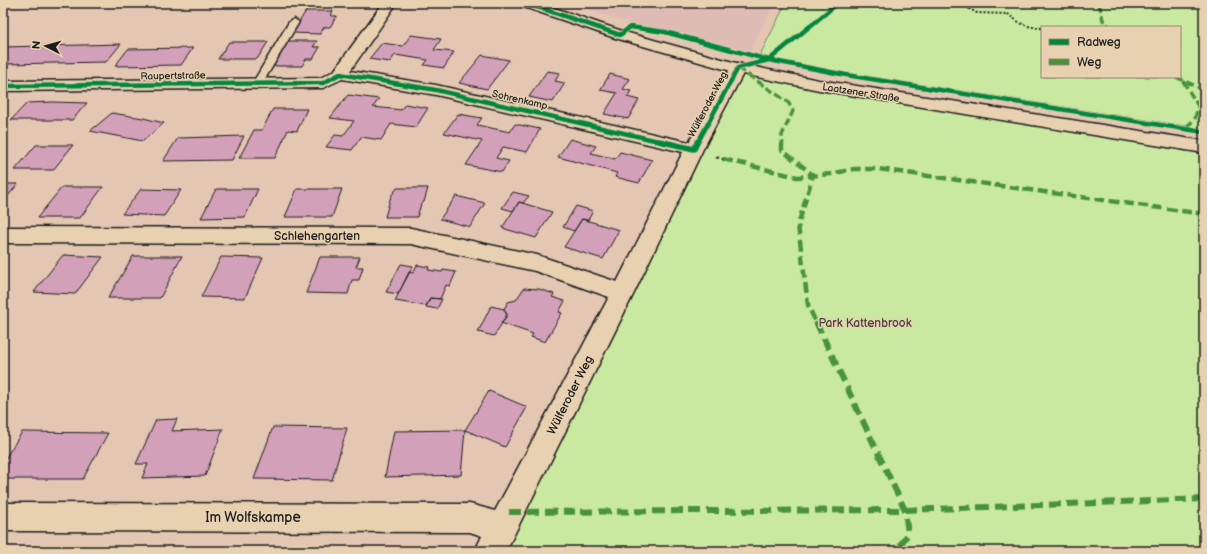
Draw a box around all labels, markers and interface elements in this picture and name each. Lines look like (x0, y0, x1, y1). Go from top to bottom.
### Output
north arrow (26, 26, 66, 66)
legend (1041, 26, 1181, 78)
text: Radweg (1077, 35, 1121, 50)
text: N (30, 40, 43, 50)
text: Weg (1077, 55, 1101, 70)
street label: Raupertstraße (140, 69, 206, 83)
street label: Wülferoder Weg (686, 70, 730, 139)
street label: Laatzener Straße (821, 81, 900, 105)
street label: Sohrenkamp (491, 88, 549, 112)
street label: Schlehengarten (274, 229, 360, 244)
park label: Park Kattenbrook (818, 316, 912, 331)
street label: Wülferoder Weg (544, 353, 597, 437)
street label: Im Wolfskampe (205, 509, 301, 526)

